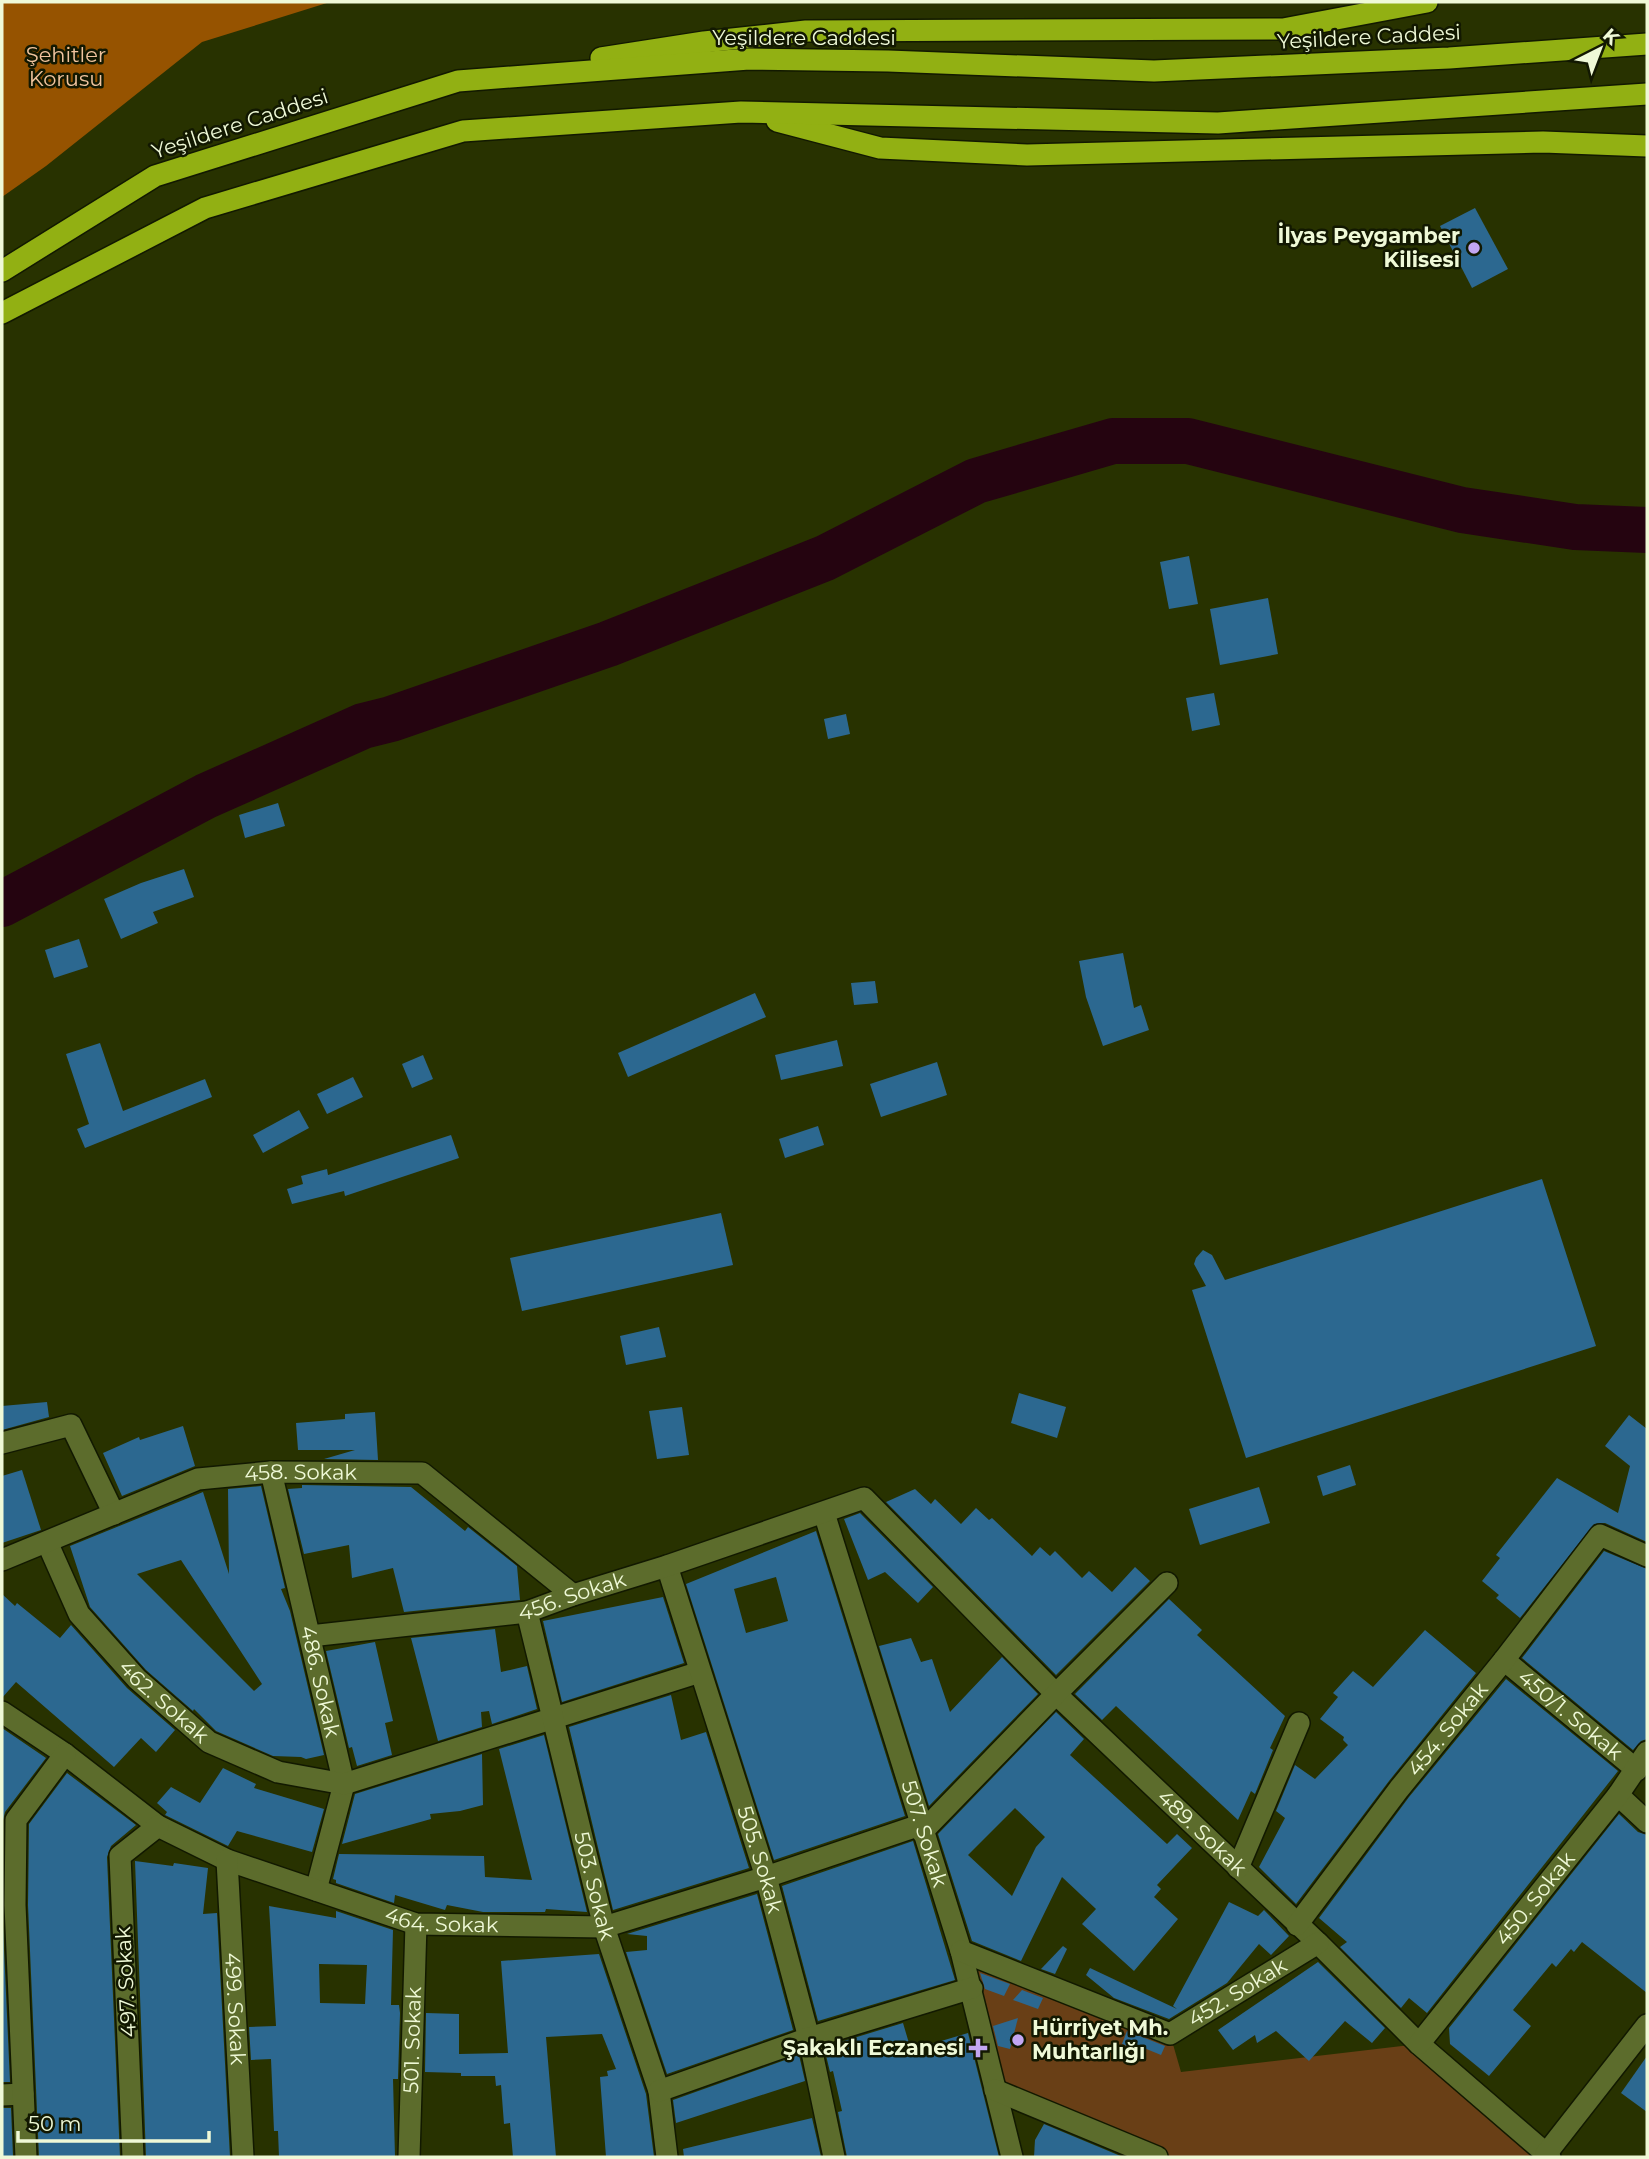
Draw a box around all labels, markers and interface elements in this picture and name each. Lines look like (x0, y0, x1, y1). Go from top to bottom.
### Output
north arrow (1565, 14, 1635, 84)
street label: Yeşildere Caddesi (1277, 19, 1461, 54)
text: K (1598, 23, 1625, 51)
street label: Yeşildere Caddesi (712, 25, 896, 50)
park label: Şehitler Korusu (26, 42, 106, 91)
street label: Yeşildere Caddesi (149, 83, 331, 164)
place label: İlyas Peygamber Kilisesi (1278, 222, 1460, 272)
marker: İlyas Peygamber Kilisesi (1466, 240, 1482, 256)
street label: 458. Sokak (243, 1459, 357, 1487)
street label: 456. Sokak (517, 1566, 629, 1625)
street label: 486. Sokak (295, 1623, 346, 1740)
street label: 462. Sokak (114, 1655, 215, 1748)
street label: 450/1. Sokak (1513, 1664, 1628, 1765)
street label: 454. Sokak (1402, 1677, 1493, 1781)
street label: 507. Sokak (896, 1777, 953, 1890)
street label: 489. Sokak (1153, 1784, 1252, 1881)
street label: 505. Sokak (732, 1803, 788, 1916)
street label: 503. Sokak (569, 1829, 621, 1944)
street label: 450. Sokak (1490, 1846, 1580, 1950)
street label: 464. Sokak (382, 1901, 499, 1937)
street label: 497. Sokak (110, 1926, 141, 2038)
street label: 499. Sokak (220, 1952, 251, 2066)
street label: 452. Sokak (1183, 1952, 1291, 2032)
street label: 501. Sokak (398, 1986, 426, 2094)
place label: Hürriyet Mh. Muhtarlığı (1032, 2015, 1168, 2064)
marker: Hürriyet Mh. Muhtarlığı (1010, 2032, 1026, 2048)
place label: Şakaklı Eczanesi (783, 2035, 964, 2060)
marker: Şakaklı Eczanesi (970, 2040, 986, 2056)
scale bar (18, 2100, 208, 2144)
text: 50 m (28, 2111, 82, 2136)

